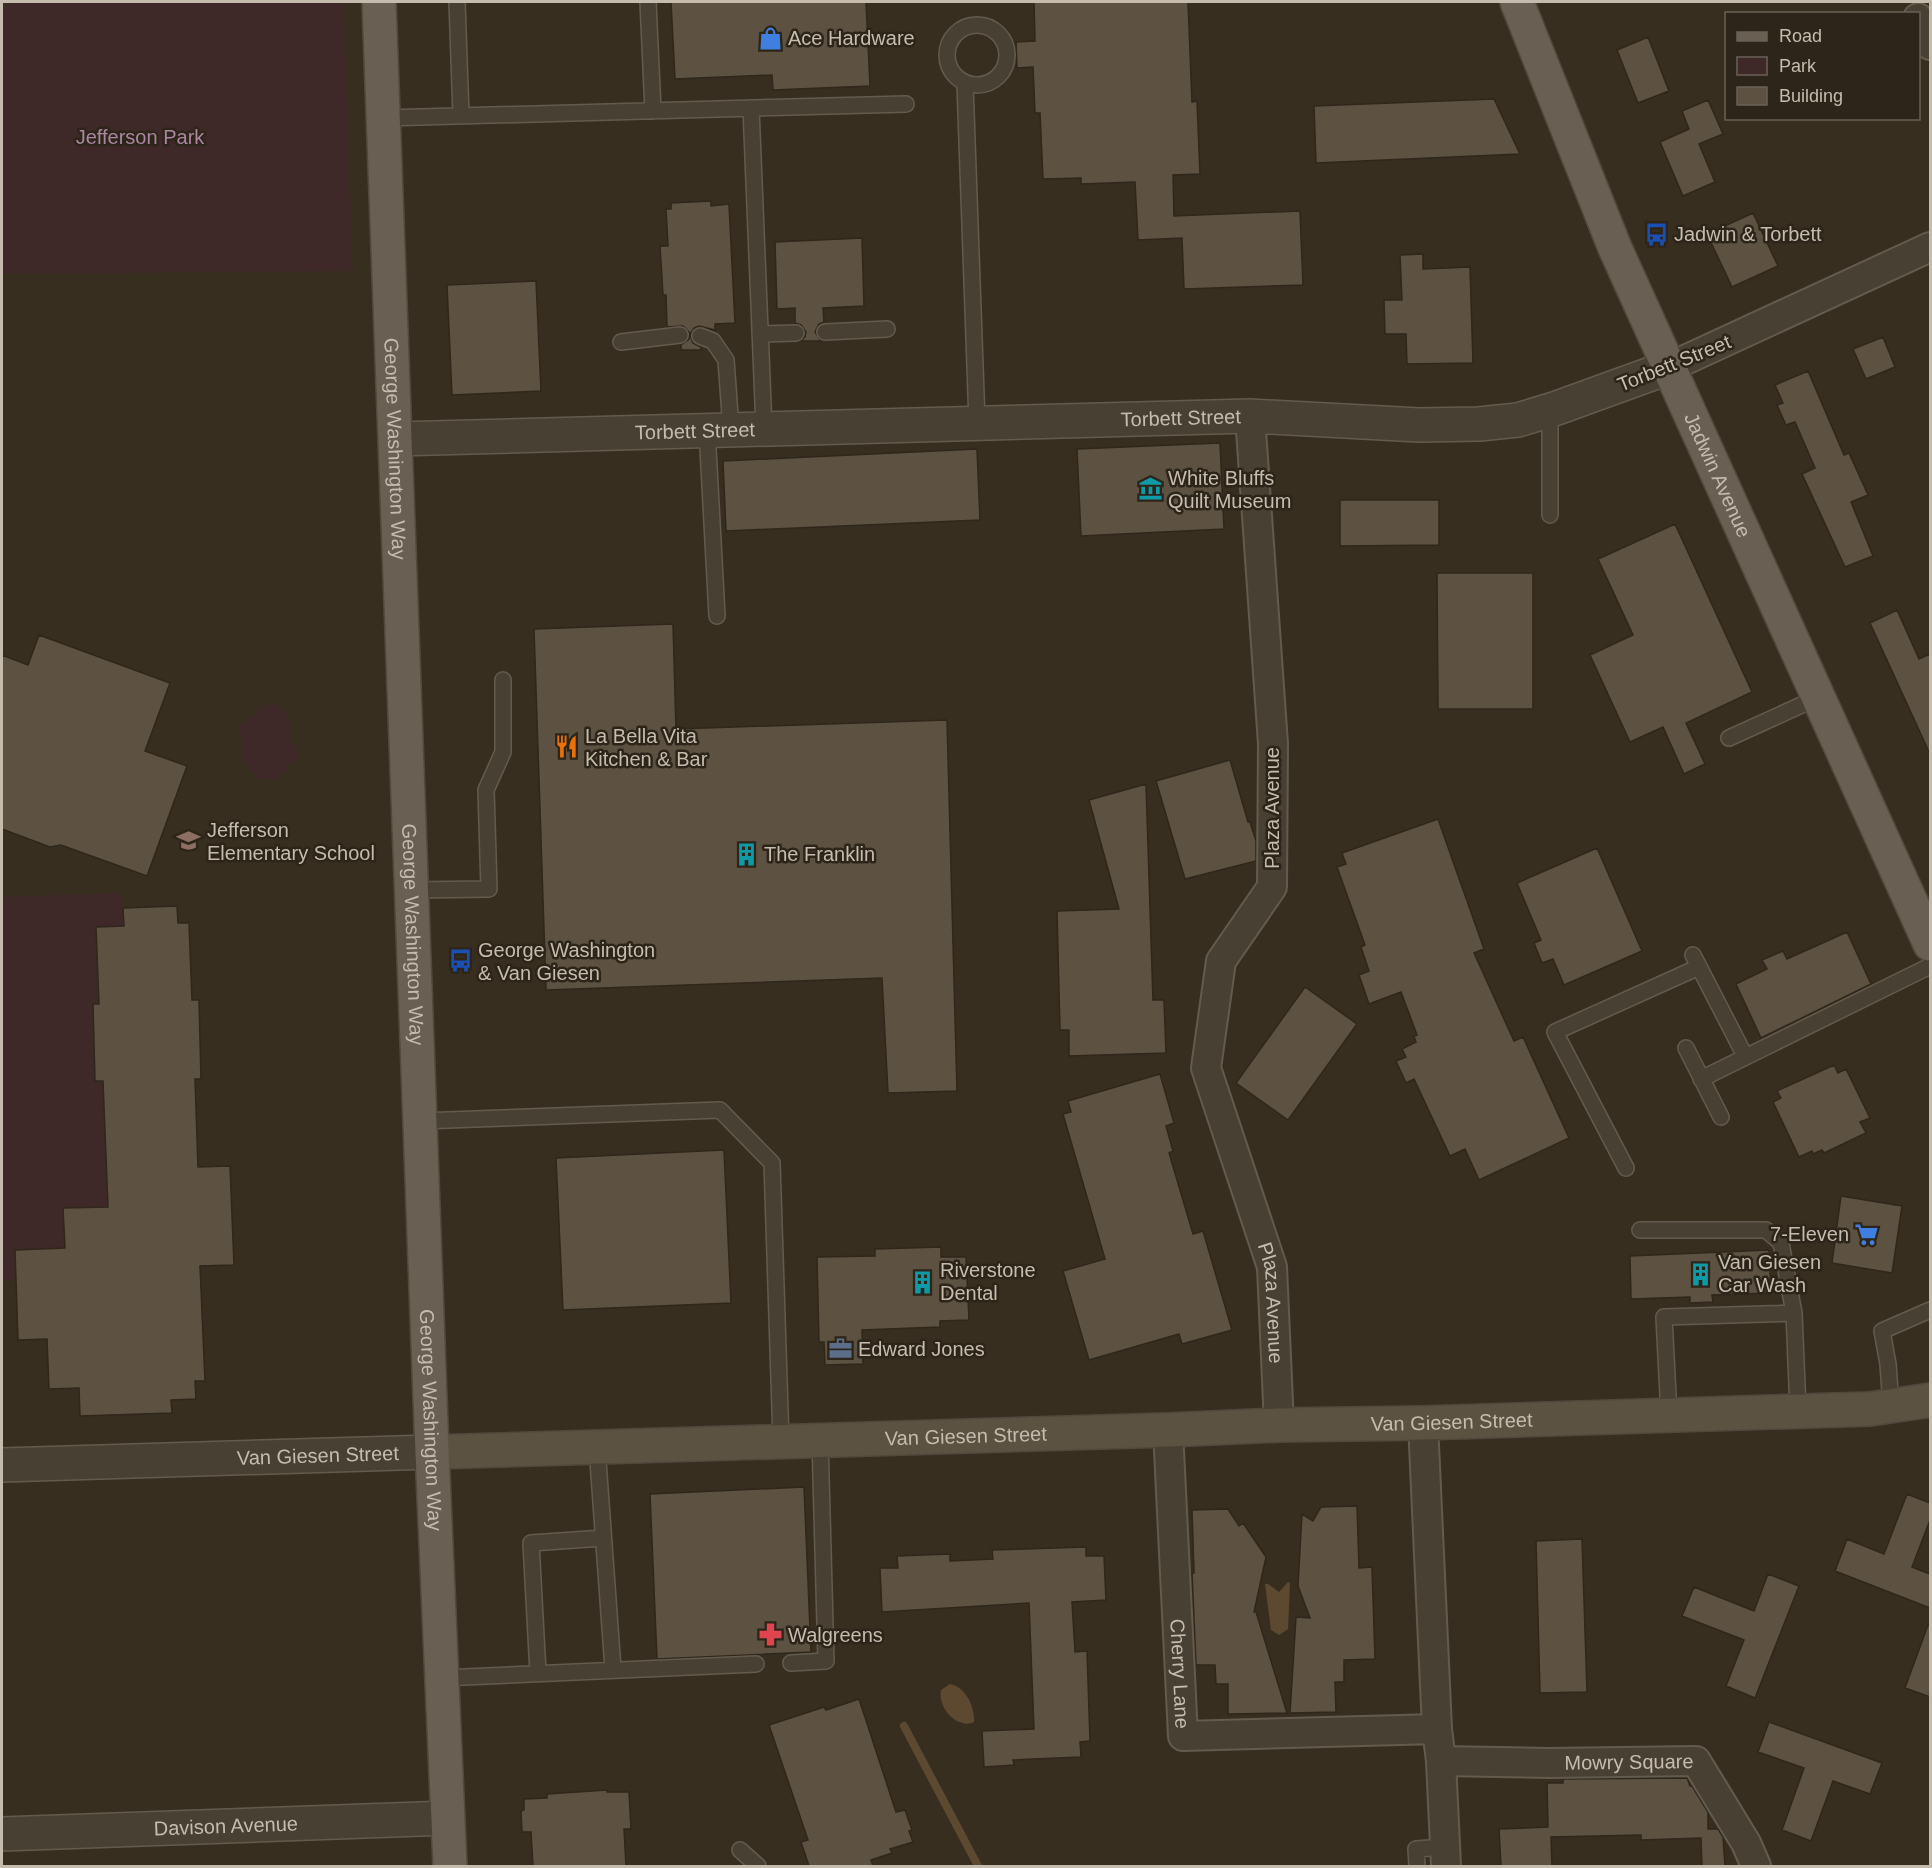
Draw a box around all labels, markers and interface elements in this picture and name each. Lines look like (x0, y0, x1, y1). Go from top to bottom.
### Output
legend (1725, 12, 1920, 120)
shop icon: Ace Hardware (757, 25, 783, 51)
text: Road (1779, 26, 1822, 46)
place label: Ace Hardware (788, 27, 915, 49)
text: Park (1779, 56, 1817, 76)
text: Building (1779, 86, 1843, 106)
park label: Jefferson Park (76, 126, 205, 148)
bus stop icon: Jadwin & Torbett (1643, 221, 1669, 247)
place label: Jadwin & Torbett (1674, 223, 1822, 245)
street label: Torbett Street (1614, 330, 1734, 396)
street label: George Washington Way (380, 337, 410, 560)
street label: Torbett Street (1120, 405, 1241, 430)
street label: Jadwin Avenue (1680, 409, 1755, 541)
street label: Torbett Street (635, 418, 756, 444)
place label: White Bluffs Quilt Museum (1168, 467, 1291, 512)
museum icon: White Bluffs Quilt Museum (1137, 476, 1163, 502)
place label: La Bella Vita Kitchen & Bar (585, 725, 708, 770)
restaurant icon: La Bella Vita Kitchen & Bar (554, 734, 580, 760)
street label: Plaza Avenue (1261, 747, 1283, 869)
place label: Jefferson Elementary School (207, 819, 375, 864)
street label: George Washington Way (398, 823, 428, 1046)
school or university icon: Jefferson Elementary School (176, 828, 202, 854)
building icon: The Franklin (733, 841, 759, 867)
place label: The Franklin (764, 843, 875, 865)
place label: George Washington & Van Giesen (478, 939, 655, 984)
bus stop icon: George Washington & Van Giesen (447, 948, 473, 974)
supermarket icon: 7-Eleven (1854, 1221, 1880, 1247)
place label: 7-Eleven (1770, 1223, 1849, 1245)
street label: Plaza Avenue (1254, 1239, 1287, 1364)
place label: Van Giesen Car Wash (1718, 1251, 1821, 1296)
place label: Riverstone Dental (940, 1259, 1036, 1304)
building icon: Van Giesen Car Wash (1687, 1261, 1713, 1287)
building icon: Riverstone Dental (909, 1269, 935, 1295)
street label: George Washington Way (416, 1309, 446, 1531)
office icon: Edward Jones (827, 1336, 853, 1362)
place label: Edward Jones (858, 1338, 985, 1360)
street label: Van Giesen Street (1370, 1409, 1533, 1435)
street label: Van Giesen Street (884, 1423, 1047, 1449)
street label: Van Giesen Street (237, 1442, 400, 1469)
street label: Cherry Lane (1166, 1618, 1194, 1729)
pharmacy icon: Walgreens (757, 1622, 783, 1648)
place label: Walgreens (788, 1624, 883, 1646)
street label: Mowry Square (1564, 1750, 1694, 1774)
street label: Davison Avenue (153, 1812, 298, 1840)

